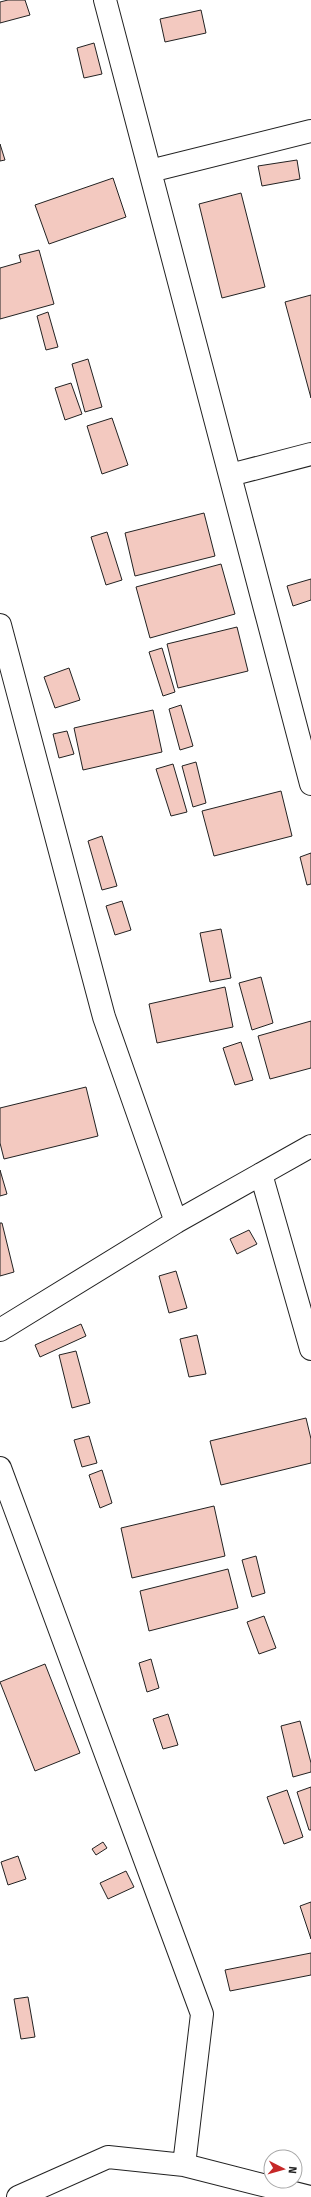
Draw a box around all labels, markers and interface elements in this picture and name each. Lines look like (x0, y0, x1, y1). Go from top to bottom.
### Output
north arrow (263, 2149, 303, 2189)
text: N (286, 2166, 299, 2174)

